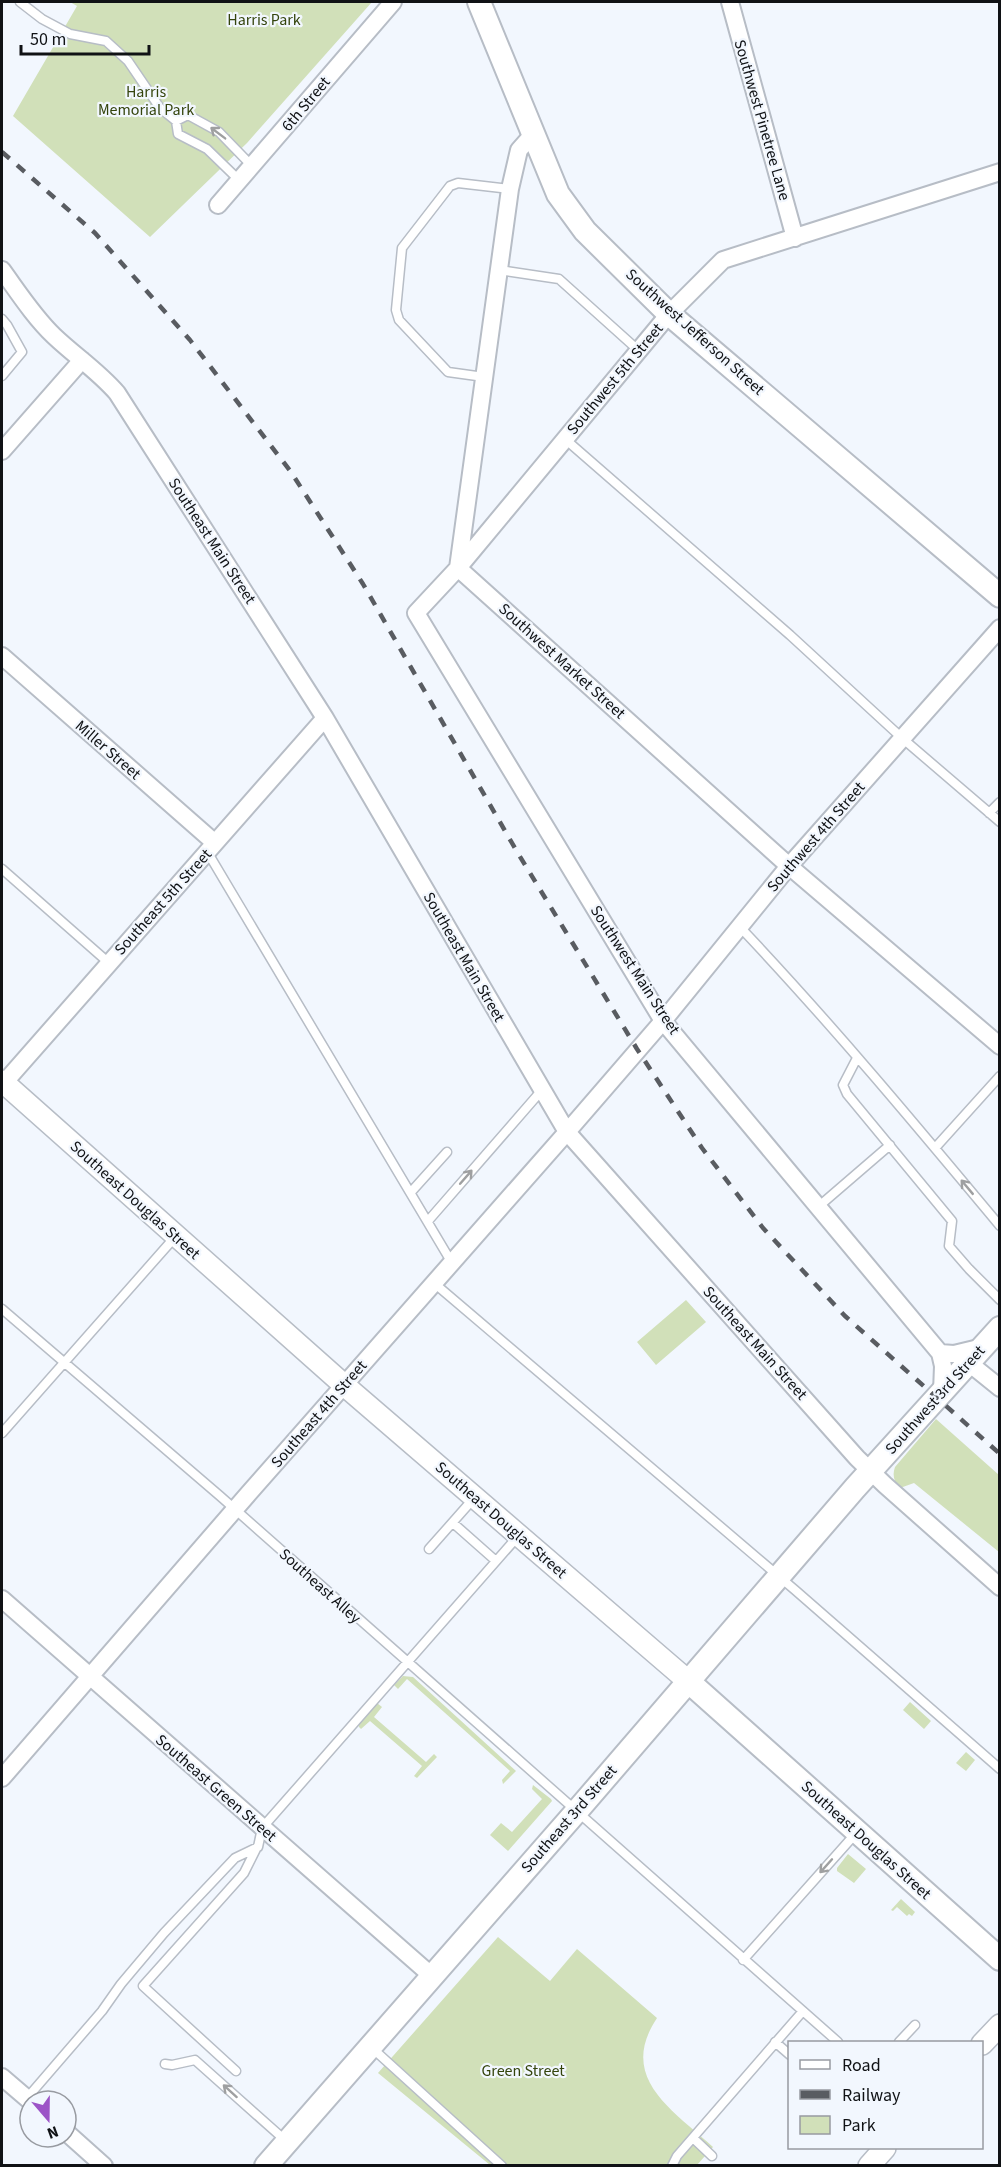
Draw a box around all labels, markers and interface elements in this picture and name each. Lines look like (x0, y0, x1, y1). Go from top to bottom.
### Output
park label: Harris Park (227, 9, 301, 31)
scale bar (21, 18, 148, 56)
text: 50 m (30, 27, 66, 52)
street label: Southwest Pinetree Lane (729, 37, 796, 203)
street label: 6th Street (277, 71, 336, 136)
park label: Harris Memorial Park (98, 81, 194, 121)
one-way arrow (210, 127, 226, 139)
street label: Southwest Jefferson Street (621, 264, 770, 401)
street label: Southwest 5th Street (562, 318, 669, 440)
street label: Southeast Main Street (163, 474, 261, 609)
street label: Southwest Market Street (494, 598, 631, 724)
street label: Miller Street (70, 715, 146, 785)
street label: Southwest 4th Street (762, 777, 871, 897)
street label: Southeast 5th Street (109, 844, 217, 960)
street label: Southeast Main Street (418, 888, 510, 1026)
street label: Southwest Main Street (585, 901, 685, 1039)
street label: Southeast Douglas Street (65, 1136, 205, 1265)
one-way arrow (459, 1170, 473, 1185)
one-way arrow (960, 1180, 974, 1195)
street label: Southeast Main Street (698, 1281, 813, 1405)
street label: Southwest 3rd Street (880, 1340, 990, 1459)
street label: Southeast 4th Street (266, 1355, 372, 1473)
street label: Southeast Douglas Street (430, 1457, 572, 1584)
street label: Southeast Alley (274, 1543, 366, 1629)
street label: Southeast Green Street (151, 1729, 282, 1847)
street label: Southeast 3rd Street (516, 1760, 622, 1878)
street label: Southeast Douglas Street (796, 1776, 936, 1905)
one-way arrow (819, 1859, 833, 1874)
legend (788, 2041, 983, 2149)
text: Road (842, 2053, 881, 2078)
park label: Green Street (481, 2060, 565, 2082)
text: Railway (842, 2083, 901, 2108)
one-way arrow (223, 2084, 238, 2098)
north arrow (18, 2089, 78, 2149)
text: Park (842, 2113, 876, 2138)
text: N (44, 2120, 62, 2144)

